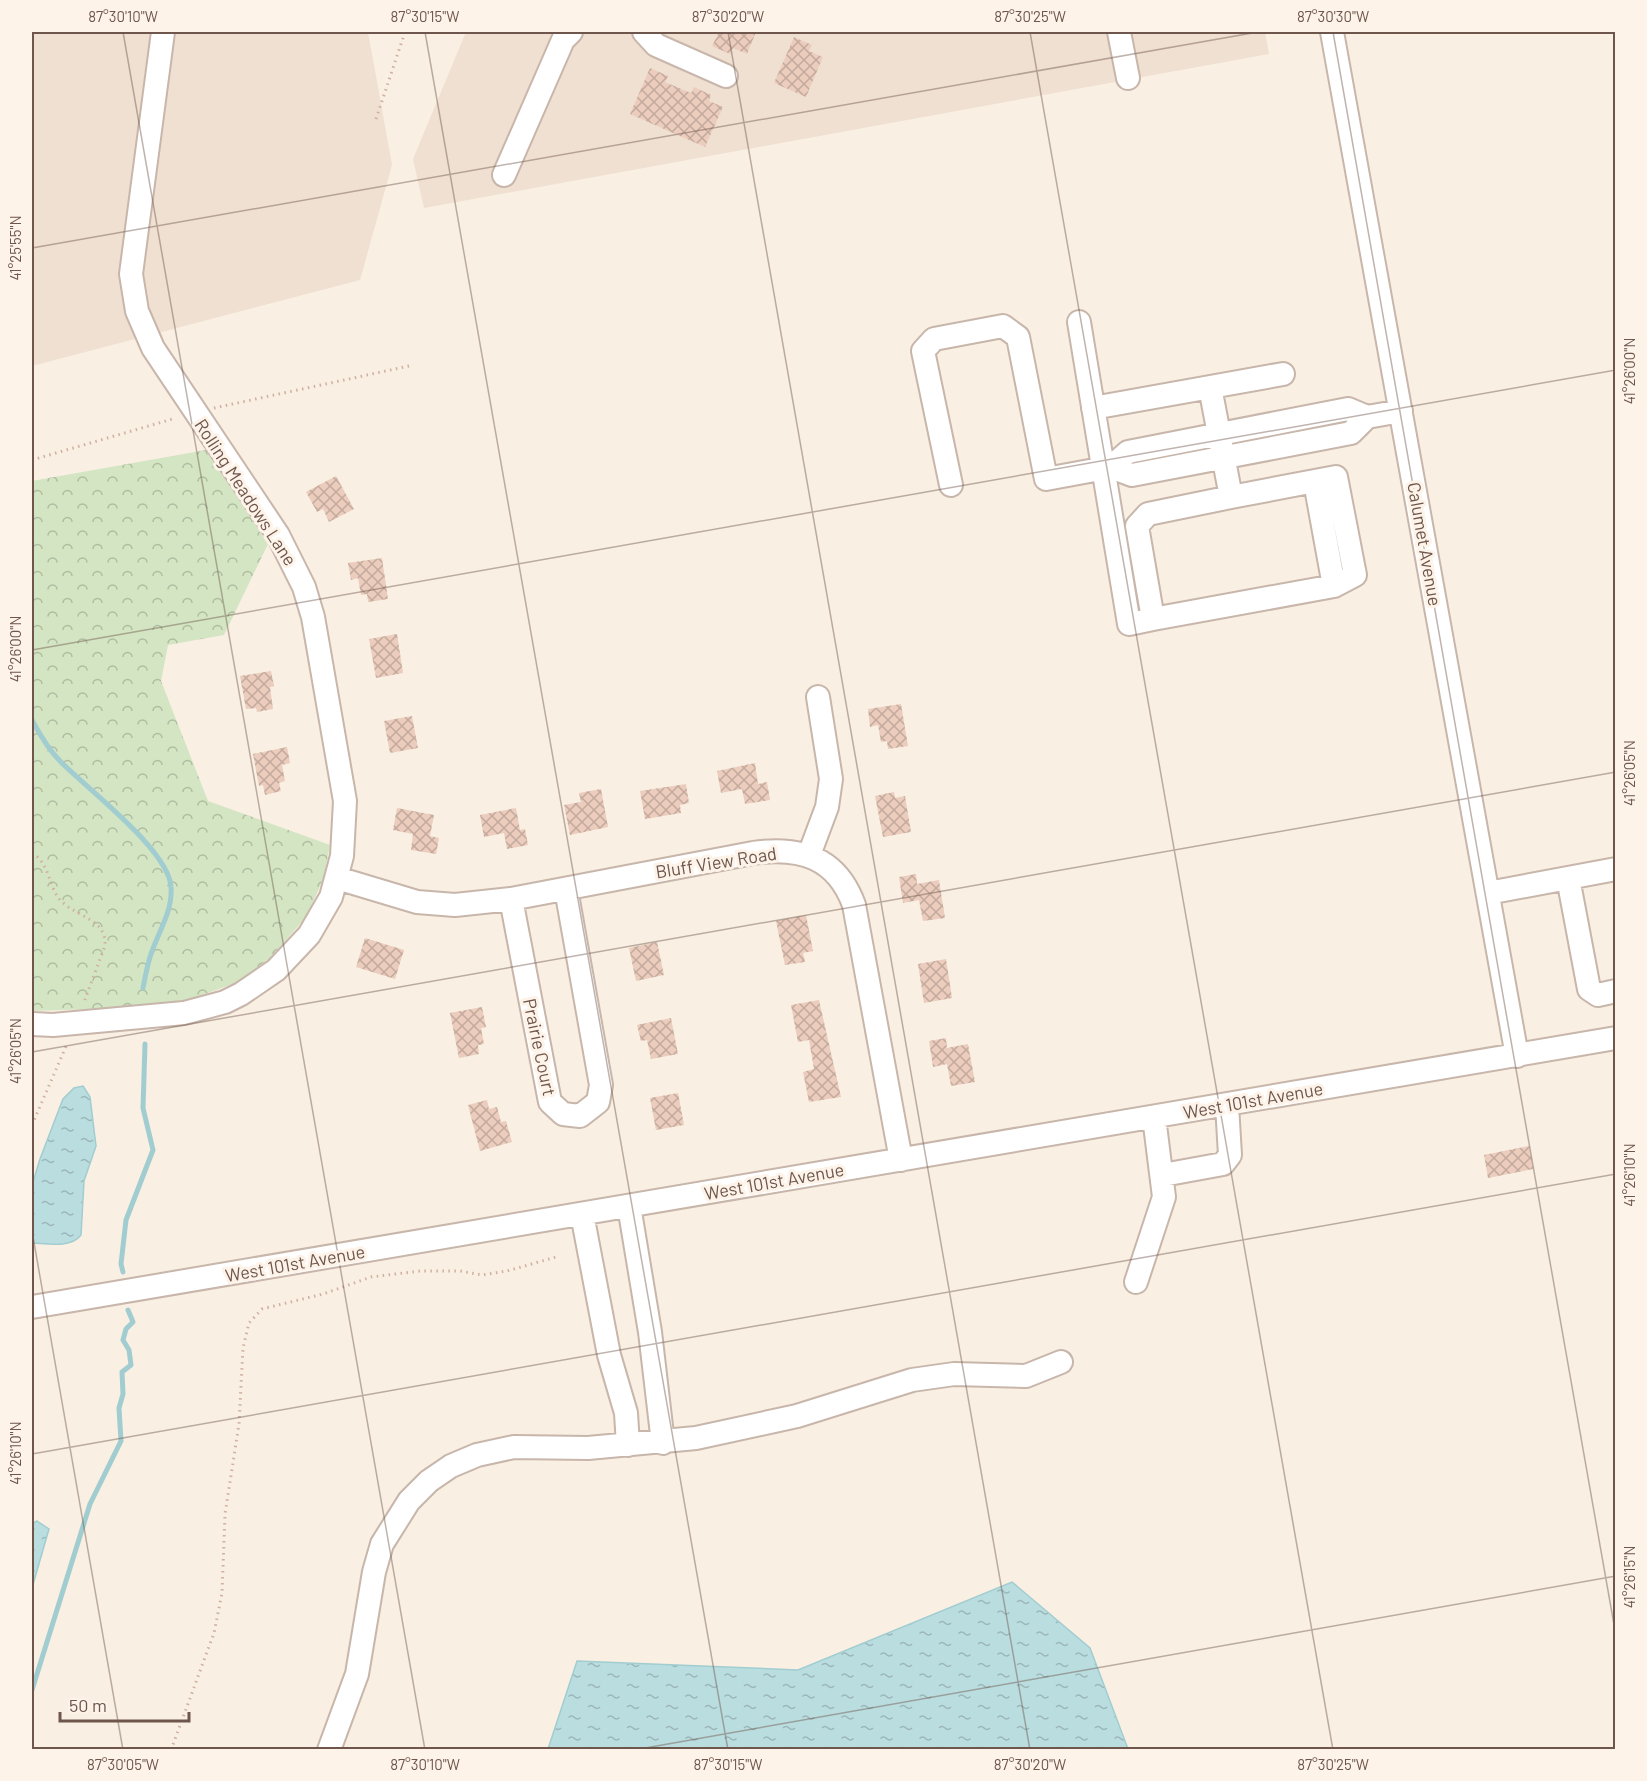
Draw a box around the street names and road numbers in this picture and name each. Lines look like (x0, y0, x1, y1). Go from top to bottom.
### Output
street label: Rolling Meadows Lane (190, 414, 302, 570)
street label: Calumet Avenue (1403, 480, 1447, 608)
street label: Bluff View Road (654, 842, 778, 882)
street label: Prairie Court (519, 996, 561, 1098)
street label: West 101st Avenue (1181, 1077, 1325, 1123)
street label: West 101st Avenue (702, 1158, 846, 1204)
street label: West 101st Avenue (223, 1240, 367, 1286)

